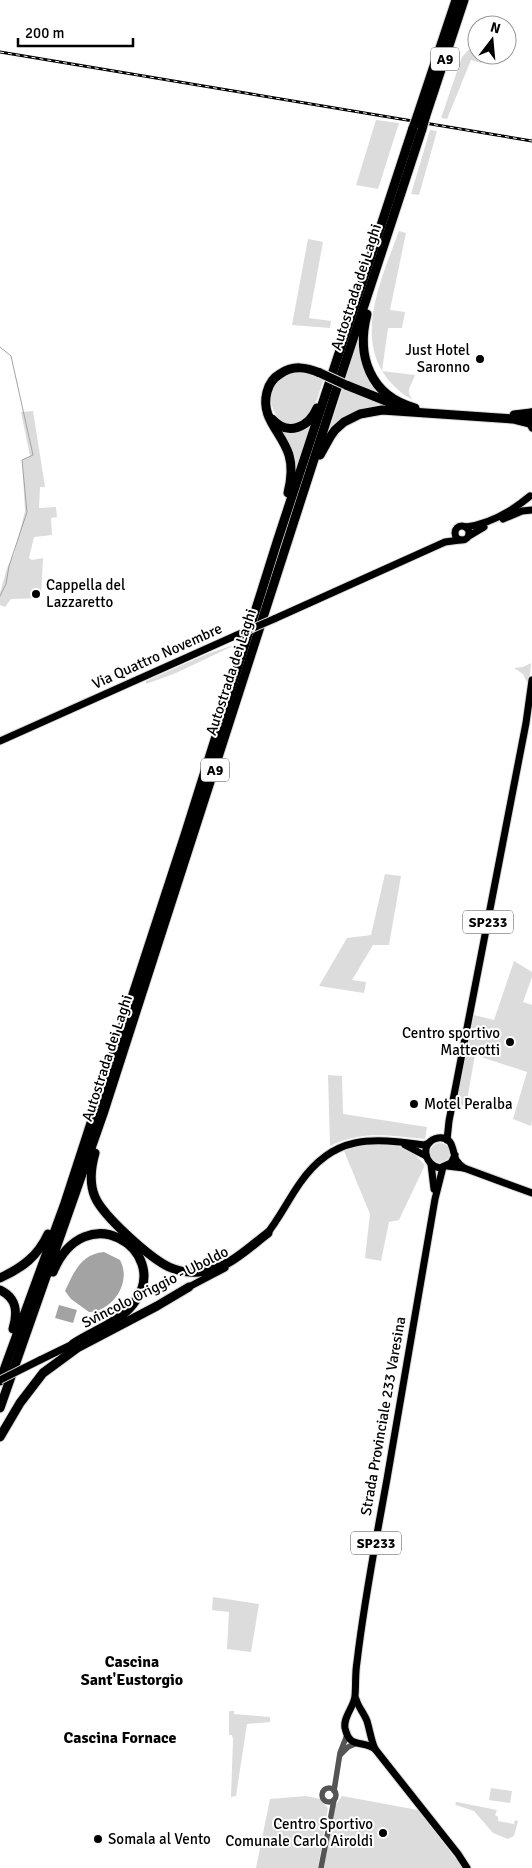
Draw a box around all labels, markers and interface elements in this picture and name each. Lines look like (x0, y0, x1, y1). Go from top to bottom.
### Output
scale bar (18, 15, 132, 47)
north arrow (467, 15, 517, 65)
text: N (488, 18, 502, 37)
text: 200 m (25, 24, 65, 42)
road number: A9 (431, 48, 459, 70)
street label: Autostrada dei Laghi (327, 221, 385, 353)
place label: Just Hotel Saronno (405, 341, 470, 376)
marker: Just Hotel Saronno (474, 353, 486, 365)
place label: Cappella del Lazzaretto (46, 576, 125, 611)
marker: Cappella del Lazzaretto (30, 588, 42, 600)
street label: Autostrada dei Laghi (202, 606, 260, 738)
street label: Via Quattro Novembre (89, 619, 225, 693)
road number: A9 (201, 758, 229, 782)
road number: SP233 (463, 910, 513, 934)
street label: Autostrada dei Laghi (78, 992, 136, 1124)
place label: Centro sportivo Matteotti (402, 1024, 500, 1059)
marker: Centro sportivo Matteotti (504, 1036, 516, 1048)
place label: Motel Peralba (424, 1095, 513, 1113)
marker: Motel Peralba (408, 1098, 420, 1110)
street label: Svincolo Origgio - Uboldo (79, 1242, 231, 1332)
street label: Strada Provinciale 233 Varesina (357, 1315, 409, 1517)
road number: SP233 (351, 1532, 401, 1555)
district label: Cascina Sant'Eustorgio (81, 1652, 183, 1690)
district label: Cascina Fornace (63, 1728, 177, 1748)
place label: Centro Sportivo Comunale Carlo Airoldi (225, 1815, 373, 1850)
marker: Centro Sportivo Comunale Carlo Airoldi (377, 1827, 389, 1839)
place label: Somala al Vento (108, 1830, 211, 1848)
marker: Somala al Vento (92, 1833, 104, 1845)

